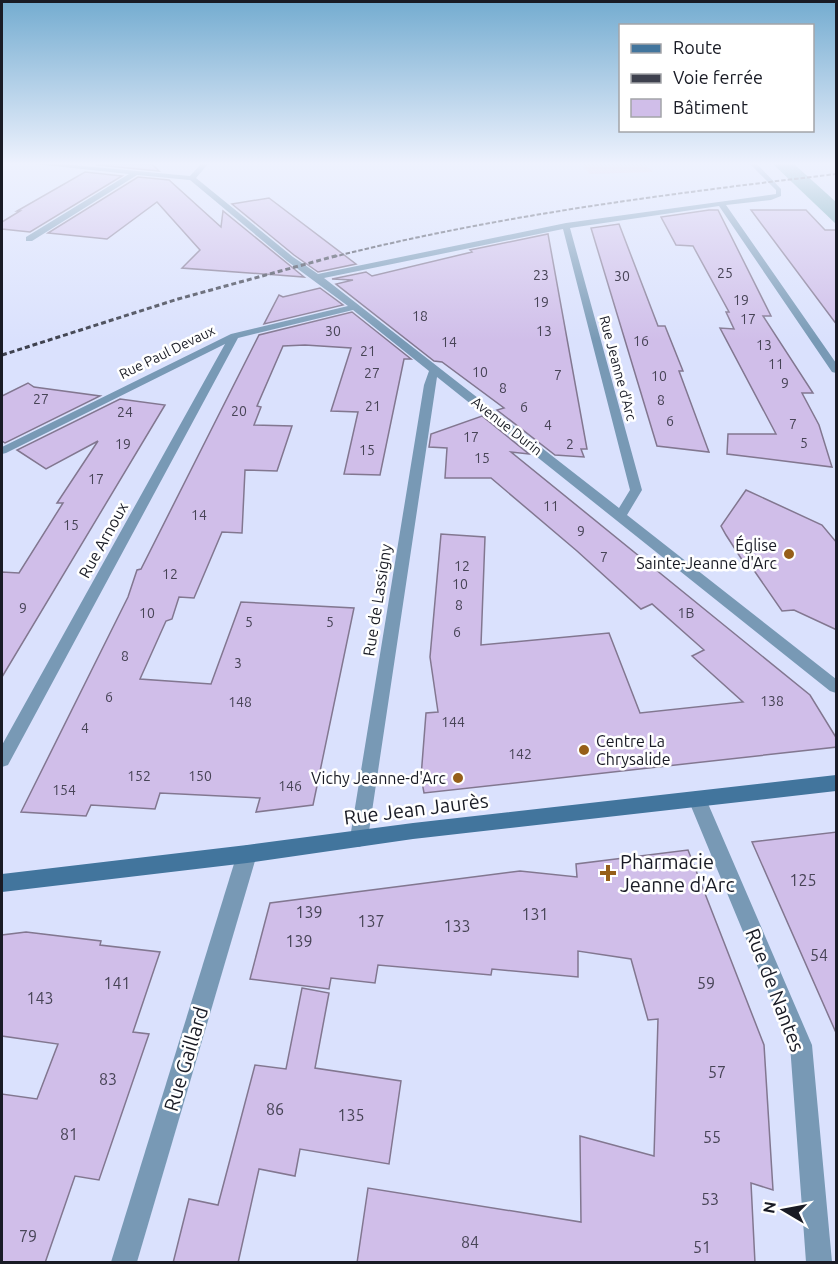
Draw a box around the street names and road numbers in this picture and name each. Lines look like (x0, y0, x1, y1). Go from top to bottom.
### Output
street label: Rue Jeanne d'Arc (596, 314, 640, 423)
street label: Rue Paul Devaux (116, 322, 218, 382)
street label: Avenue Durin (469, 394, 545, 458)
street label: Rue Arnoux (75, 499, 131, 581)
street label: Rue de Lassigny (359, 542, 395, 657)
street label: Rue Jean Jaurès (342, 788, 490, 829)
street label: Rue de Nantes (741, 925, 810, 1055)
street label: Rue Gaillard (159, 1004, 212, 1114)

